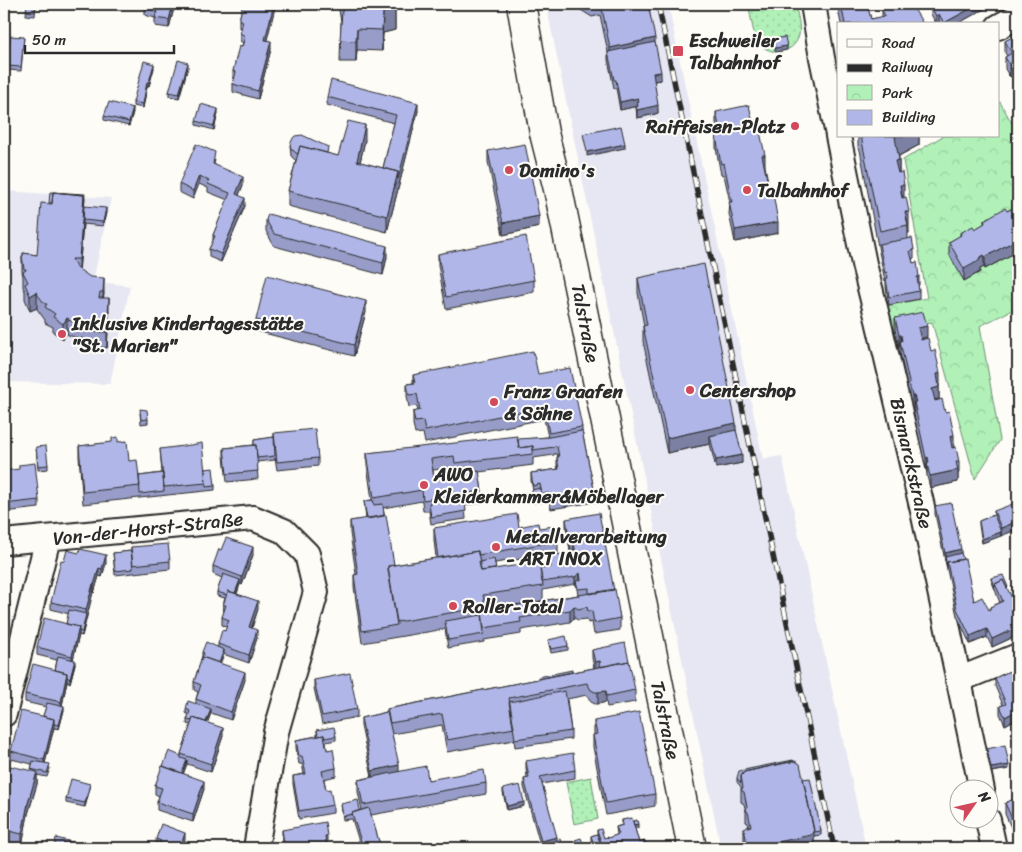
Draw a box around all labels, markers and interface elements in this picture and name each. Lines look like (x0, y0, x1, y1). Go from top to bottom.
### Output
scale bar (25, 22, 174, 54)
legend (837, 22, 1000, 138)
place label: Eschweiler Talbahnhof (689, 24, 783, 79)
text: 50 m (32, 27, 67, 53)
text: Road (882, 30, 915, 56)
marker: Eschweiler Talbahnhof (671, 44, 685, 58)
text: Railway (882, 54, 933, 80)
text: Park (882, 80, 913, 106)
text: Building (882, 104, 936, 130)
place label: Raiffeisen-Platz (645, 110, 786, 143)
marker: Raiffeisen-Platz (789, 120, 801, 132)
place label: Domino's (519, 154, 596, 187)
marker: Domino's (503, 164, 515, 176)
place label: Talbahnhof (757, 174, 851, 207)
marker: Talbahnhof (741, 184, 753, 196)
street label: Talstraße (562, 281, 609, 365)
place label: Inklusive Kindertagesstätte "St. Marien" (71, 307, 304, 362)
marker: Inklusive Kindertagesstätte "St. Marien" (56, 328, 68, 340)
place label: Centershop (699, 374, 796, 407)
place label: Franz Graafen & Söhne (503, 375, 624, 430)
marker: Centershop (684, 384, 696, 396)
street label: Bismarckstraße (880, 394, 943, 532)
marker: Franz Graafen & Söhne (488, 396, 500, 408)
place label: AWO Kleiderkammer&Möbellager (433, 458, 665, 513)
marker: AWO Kleiderkammer&Möbellager (418, 479, 430, 491)
street label: Von-der-Horst-Straße (51, 502, 245, 555)
place label: Metallverarbeitung - ART INOX (505, 520, 667, 575)
marker: Metallverarbeitung - ART INOX (490, 541, 502, 553)
place label: Roller-Total (462, 590, 564, 623)
marker: Roller-Total (447, 600, 459, 612)
street label: Talstraße (641, 678, 690, 763)
north arrow (950, 780, 1000, 830)
text: N (971, 785, 998, 808)

